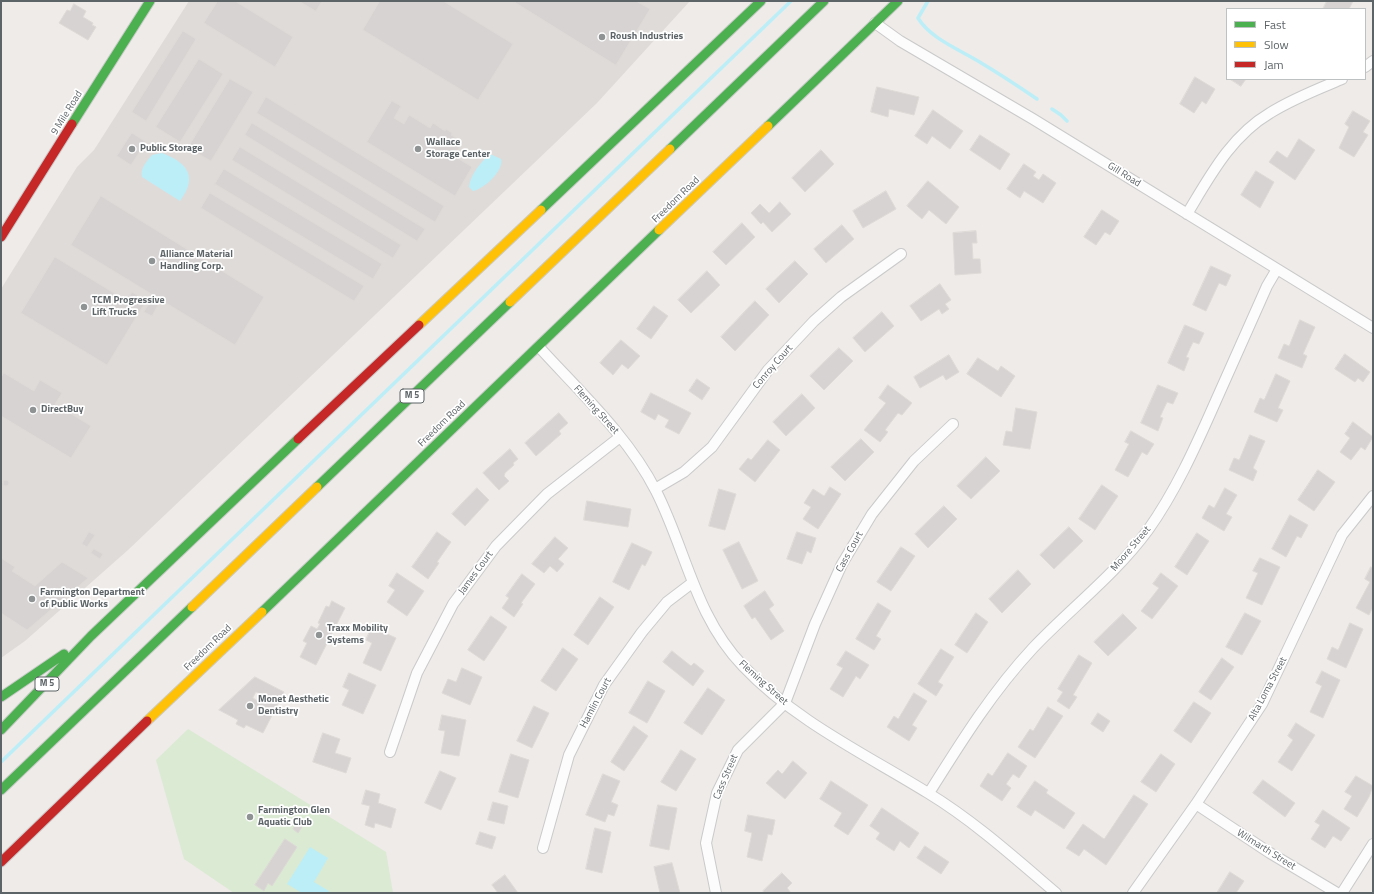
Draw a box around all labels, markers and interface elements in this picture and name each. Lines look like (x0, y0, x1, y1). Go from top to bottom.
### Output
legend (1226, 8, 1366, 80)
text: Fast (1264, 15, 1286, 34)
place label: Roush Industries (610, 31, 683, 43)
marker: Roush Industries (597, 32, 607, 42)
text: Slow (1264, 35, 1289, 54)
text: Jam (1264, 55, 1284, 74)
street label: 9 Mile Road (49, 89, 85, 137)
place label: Wallace Storage Center (426, 137, 490, 160)
place label: Public Storage (140, 143, 202, 155)
marker: Public Storage (127, 144, 137, 154)
marker: Wallace Storage Center (413, 144, 423, 154)
street label: Gill Road (1105, 160, 1143, 190)
street label: Freedom Road (650, 174, 702, 226)
place label: Alliance Material Handling Corp. (160, 249, 233, 272)
marker: Alliance Material Handling Corp. (147, 256, 157, 266)
place label: TCM Progressive Lift Trucks (92, 295, 165, 318)
marker: TCM Progressive Lift Trucks (79, 302, 89, 312)
street label: Conroy Court (751, 343, 795, 391)
street label: Fleming Street (571, 383, 621, 437)
road number: M 5 (400, 389, 424, 403)
street label: Freedom Road (416, 398, 468, 450)
place label: DirectBuy (41, 404, 83, 416)
marker: DirectBuy (28, 405, 38, 415)
street label: Moore Street (1109, 524, 1153, 574)
street label: Cass Court (834, 529, 866, 575)
street label: James Court (456, 549, 496, 597)
place label: Farmington Department of Public Works (40, 587, 145, 610)
marker: Farmington Department of Public Works (27, 594, 37, 604)
street label: Freedom Road (182, 622, 234, 674)
place label: Traxx Mobility Systems (327, 623, 388, 646)
marker: Traxx Mobility Systems (314, 630, 324, 640)
street label: Alta Loma Street (1246, 655, 1290, 723)
street label: Fleming Street (736, 658, 790, 708)
street label: Hamlin Court (578, 676, 614, 730)
road number: M 5 (35, 677, 59, 691)
place label: Monet Aesthetic Dentistry (258, 694, 329, 718)
marker: Monet Aesthetic Dentistry (245, 701, 255, 711)
street label: Cass Street (711, 753, 741, 801)
place label: Farmington Glen Aquatic Club (258, 805, 330, 828)
marker: Farmington Glen Aquatic Club (245, 812, 255, 822)
street label: Wilmarth Street (1234, 827, 1298, 873)

